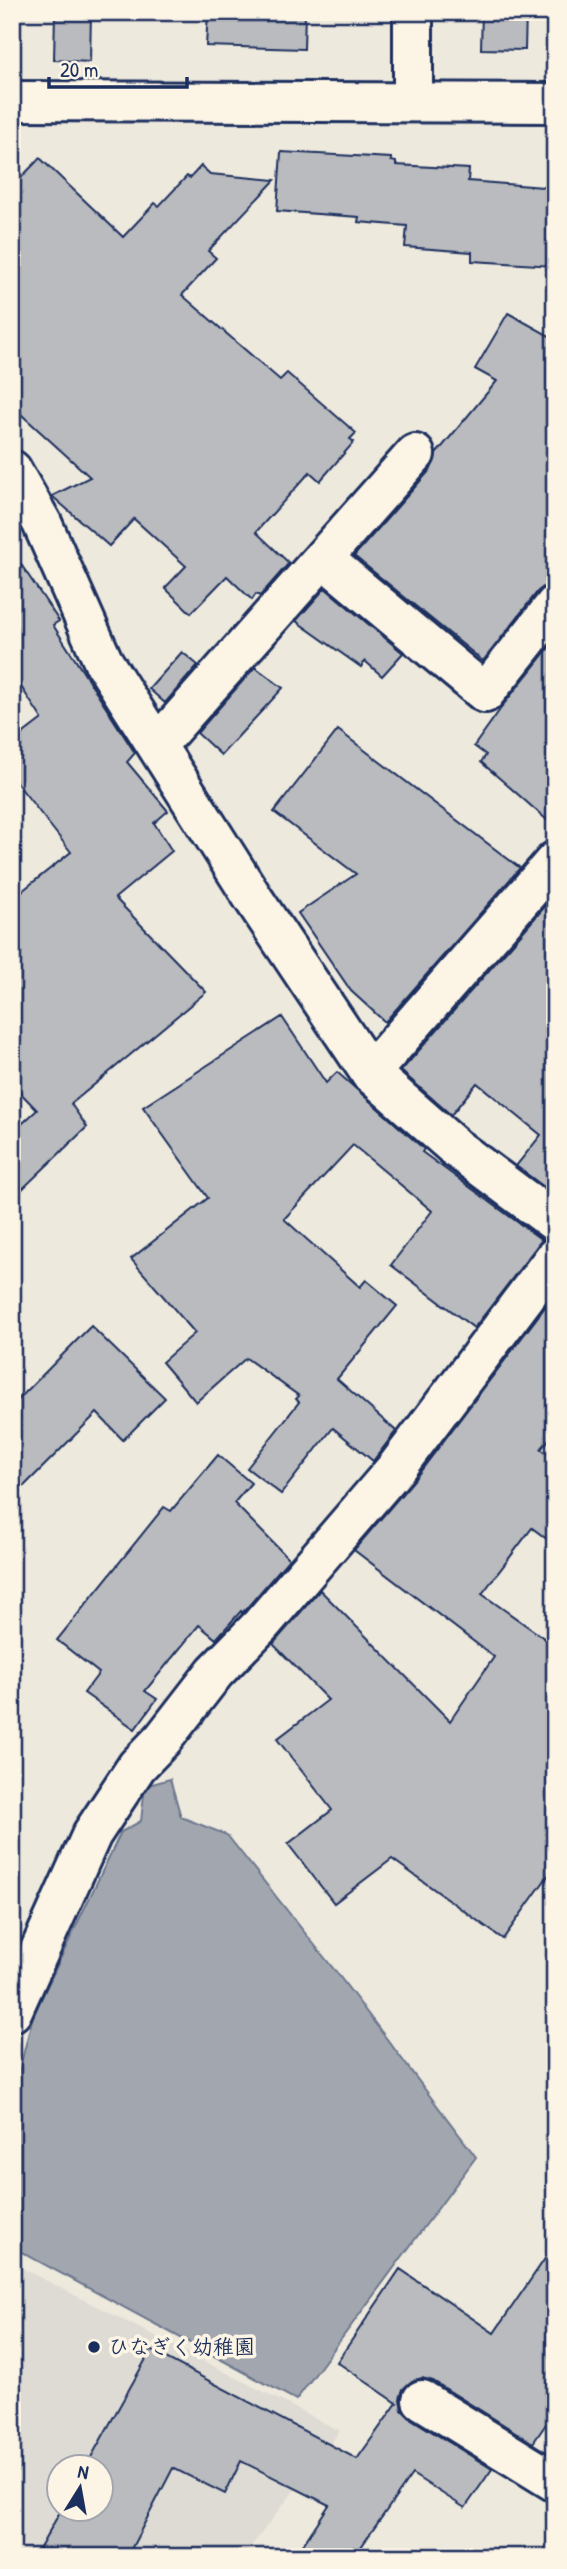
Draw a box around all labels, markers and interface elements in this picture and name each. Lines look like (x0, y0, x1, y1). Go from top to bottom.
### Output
scale bar (49, 46, 187, 90)
text: 20 m (60, 55, 98, 84)
place label: ひなぎく幼稚園 (108, 2332, 255, 2361)
marker: ひなぎく幼稚園 (86, 2339, 102, 2355)
north arrow (46, 2454, 116, 2524)
text: N (76, 2458, 91, 2485)

